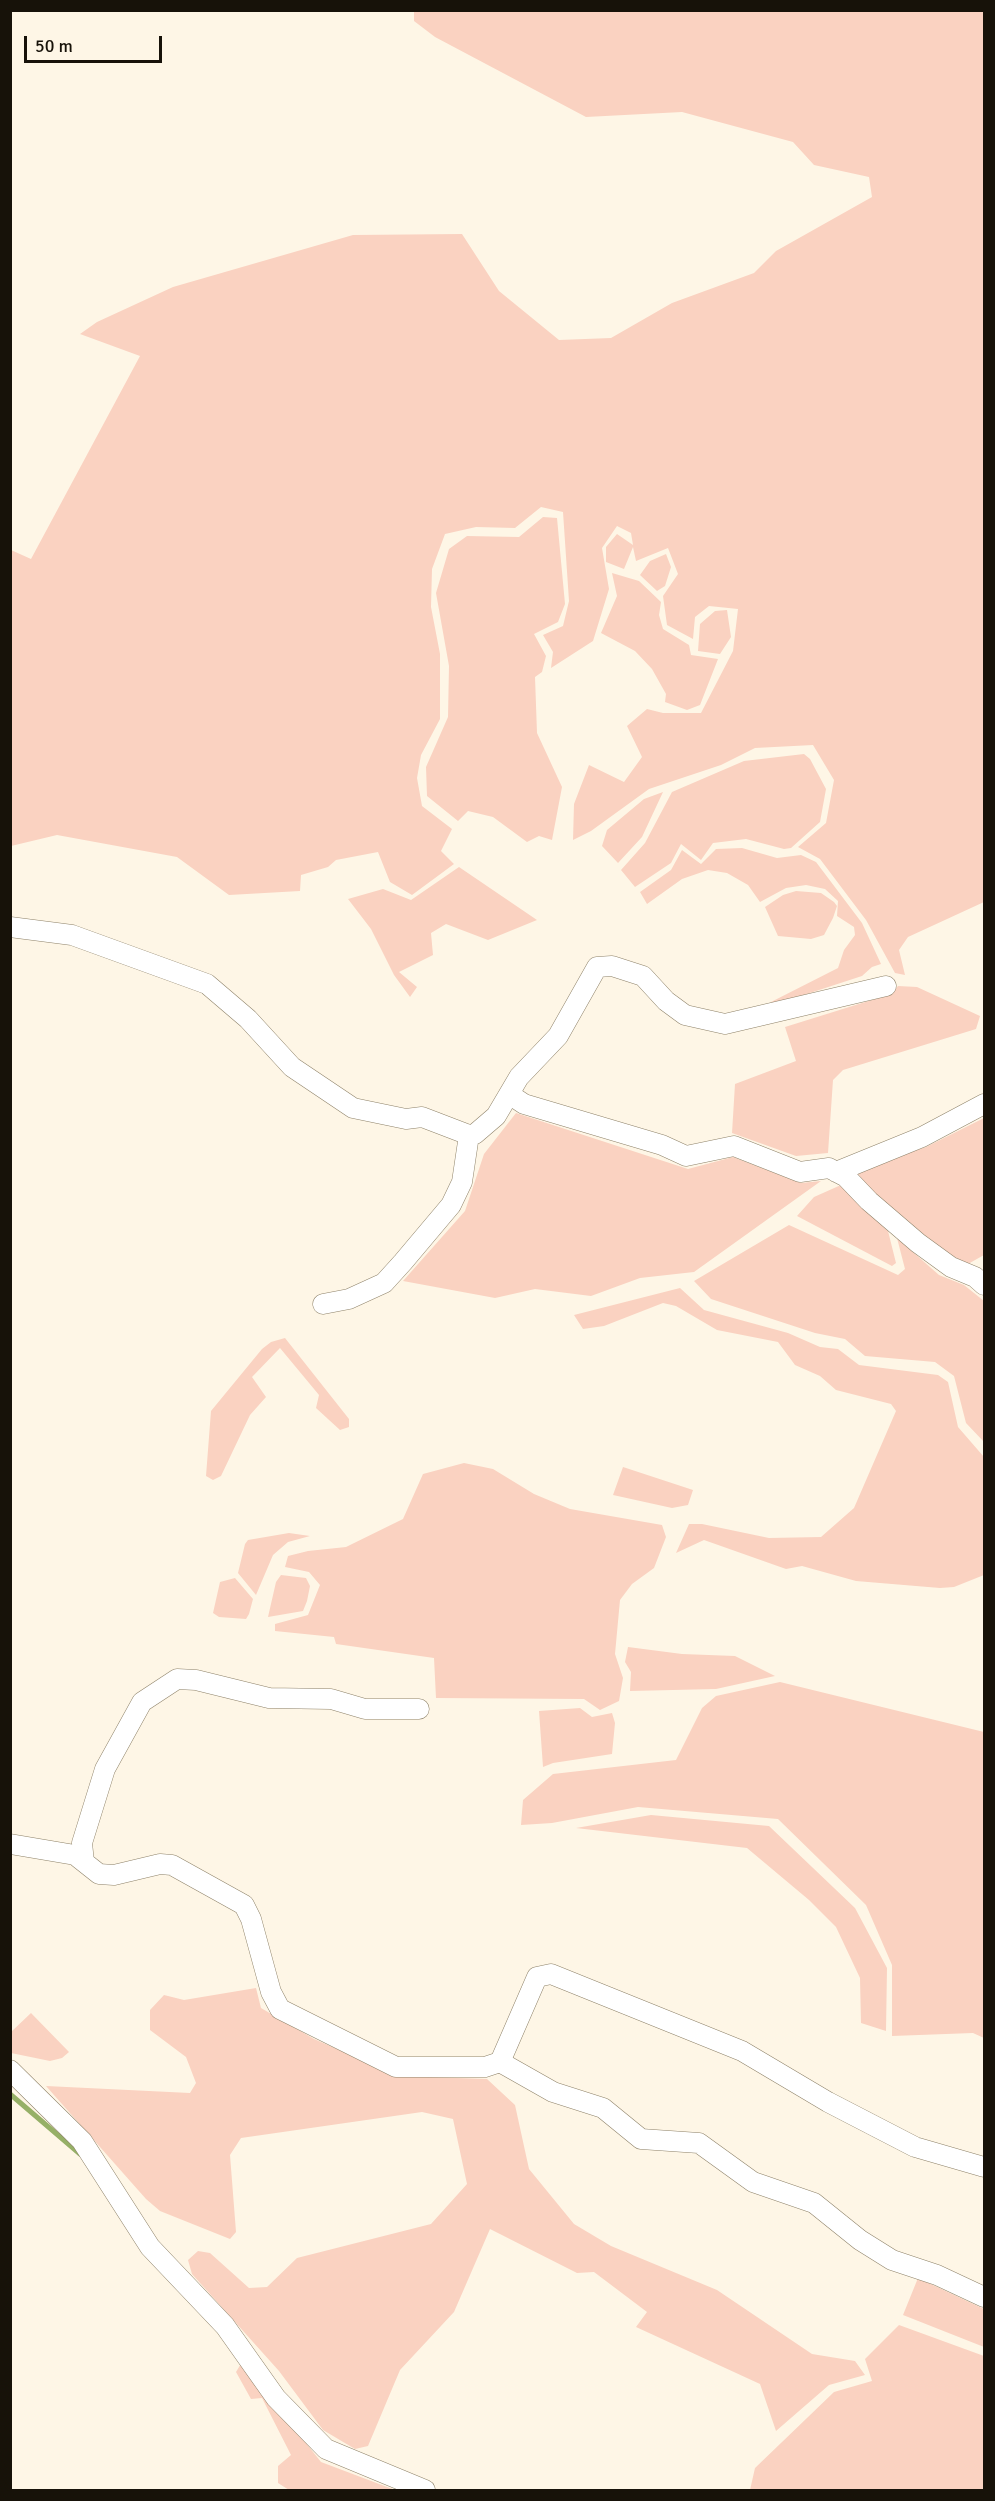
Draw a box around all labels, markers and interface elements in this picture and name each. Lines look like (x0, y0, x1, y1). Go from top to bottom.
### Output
scale bar (27, 24, 165, 62)
text: 50 m (35, 35, 73, 57)

